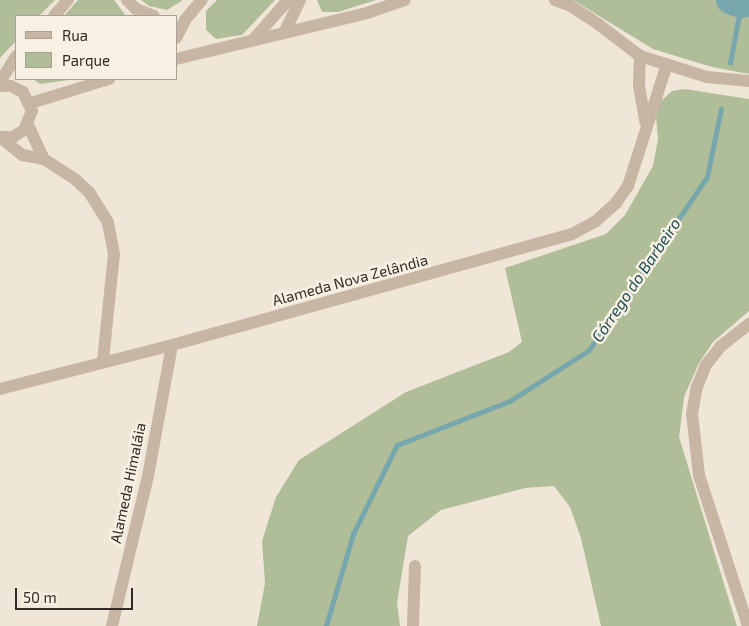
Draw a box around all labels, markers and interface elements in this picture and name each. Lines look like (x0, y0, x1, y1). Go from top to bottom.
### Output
legend (15, 15, 178, 80)
text: Rua (62, 26, 88, 44)
text: Parque (62, 51, 110, 69)
water label: Córrego do Barbeiro (587, 214, 685, 346)
street label: Alameda Nova Zelândia (270, 251, 430, 309)
street label: Alameda Himaláia (106, 421, 150, 545)
scale bar (18, 578, 135, 610)
text: 50 m (23, 588, 57, 606)

